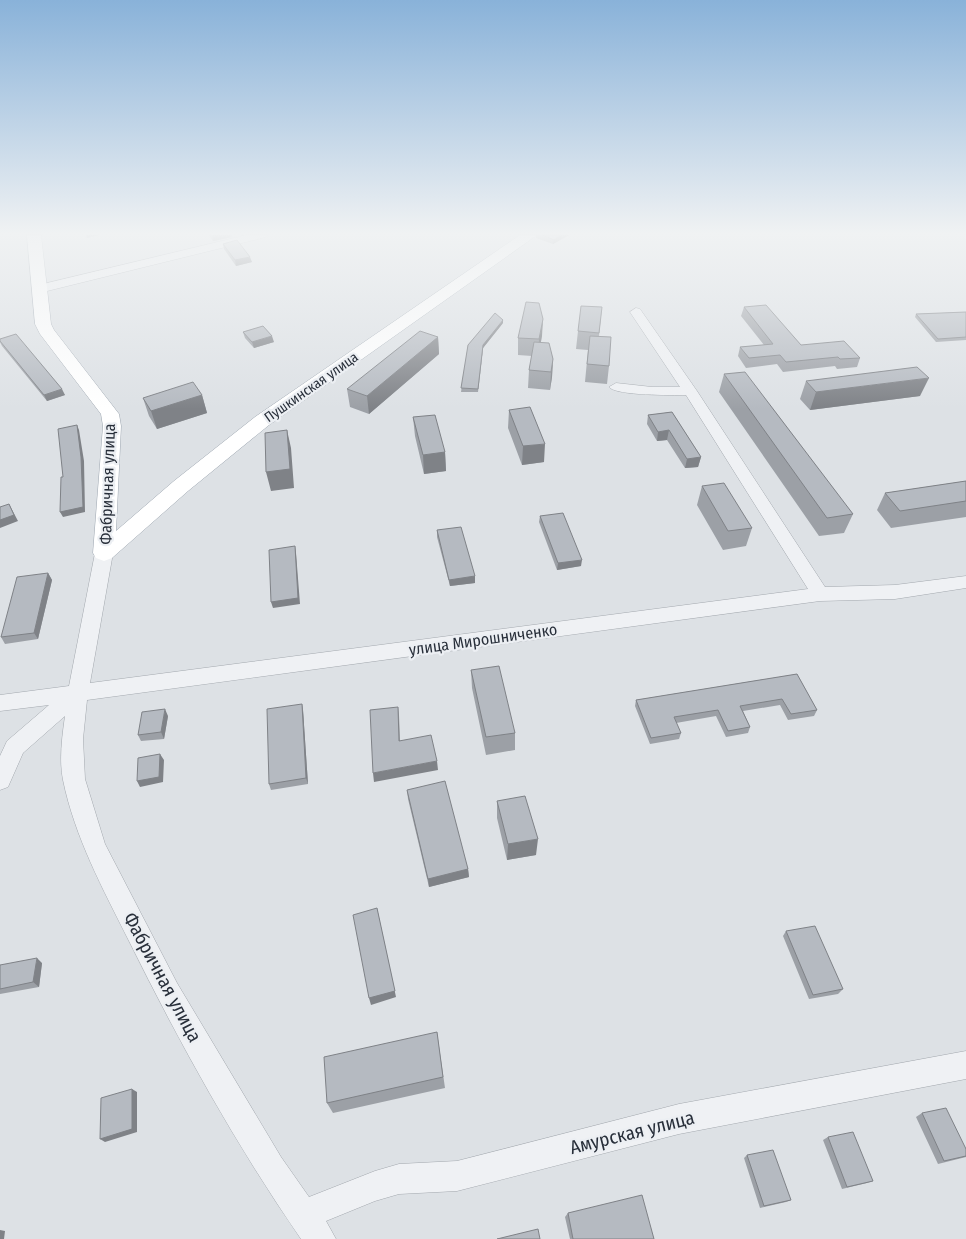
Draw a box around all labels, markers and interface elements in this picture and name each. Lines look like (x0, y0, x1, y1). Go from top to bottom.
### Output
street label: Пушкинская улица (261, 349, 362, 426)
street label: Фабричная улица (96, 423, 119, 545)
street label: улица Мирошниченко (408, 620, 558, 659)
street label: Фабричная улица (119, 908, 206, 1046)
street label: Амурская улица (567, 1106, 697, 1159)

